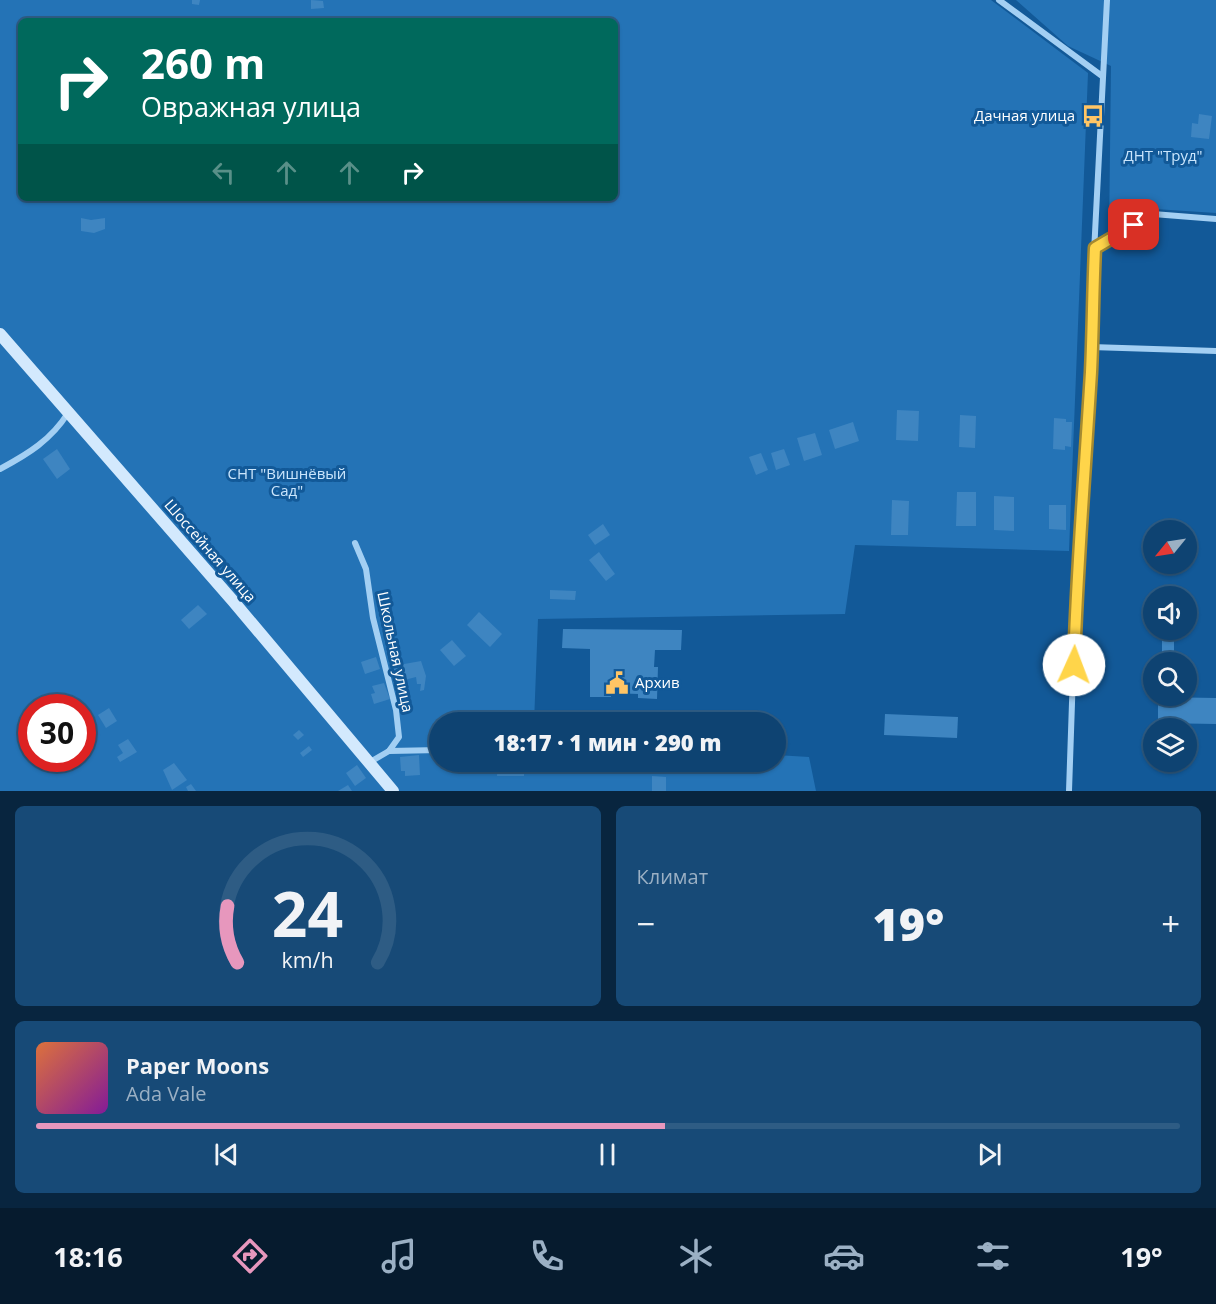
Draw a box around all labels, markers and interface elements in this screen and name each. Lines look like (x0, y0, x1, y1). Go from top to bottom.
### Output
text: 260 m (141, 34, 265, 91)
icon: right (42, 42, 120, 120)
text: Овражная улица (141, 88, 361, 125)
bus stop icon: Дачная улица (1080, 103, 1106, 129)
place label: Дачная улица (974, 105, 1075, 125)
park label: ДНТ "Труд" (1123, 145, 1203, 165)
icon: left (207, 156, 240, 189)
icon: ahead (270, 156, 303, 189)
icon: ahead (333, 156, 366, 189)
icon: right (396, 156, 429, 189)
pin (1108, 199, 1159, 250)
icon: arrive (1117, 208, 1150, 241)
park label: СНТ "Вишнёвый Сад" (228, 463, 346, 500)
street label: Шоссейная улица (160, 495, 261, 606)
north arrow (1143, 520, 1197, 574)
map controls (1143, 520, 1197, 772)
button: sound (1143, 586, 1197, 640)
street label: Школьная улица (373, 590, 419, 714)
position arrow (1042, 633, 1106, 697)
button: search (1143, 652, 1197, 706)
public building icon: Архив (604, 670, 630, 696)
place label: Архив (635, 672, 680, 692)
speed limit sign: 30 (18, 694, 96, 772)
button: layers (1143, 718, 1197, 772)
text: 18:17 · 1 мин · 290 m (494, 727, 721, 757)
text: Климат (637, 863, 708, 890)
text: 24 (272, 870, 343, 955)
text: 19° (872, 893, 944, 954)
text: − (637, 901, 655, 946)
text: + (1161, 901, 1180, 946)
text: km/h (282, 945, 334, 974)
text: Paper Moons (126, 1050, 269, 1080)
text: Ada Vale (126, 1080, 207, 1107)
icon: previous (210, 1138, 243, 1171)
icon: pause (591, 1138, 624, 1171)
icon: next (973, 1138, 1006, 1171)
icon: directions (229, 1235, 271, 1277)
icon: music (378, 1235, 420, 1277)
icon: phone (526, 1235, 568, 1277)
icon: climate (675, 1235, 717, 1277)
icon: car (823, 1235, 865, 1277)
icon: filters (972, 1235, 1014, 1277)
text: 18:16 (53, 1238, 123, 1275)
text: 19° (1120, 1238, 1163, 1275)

